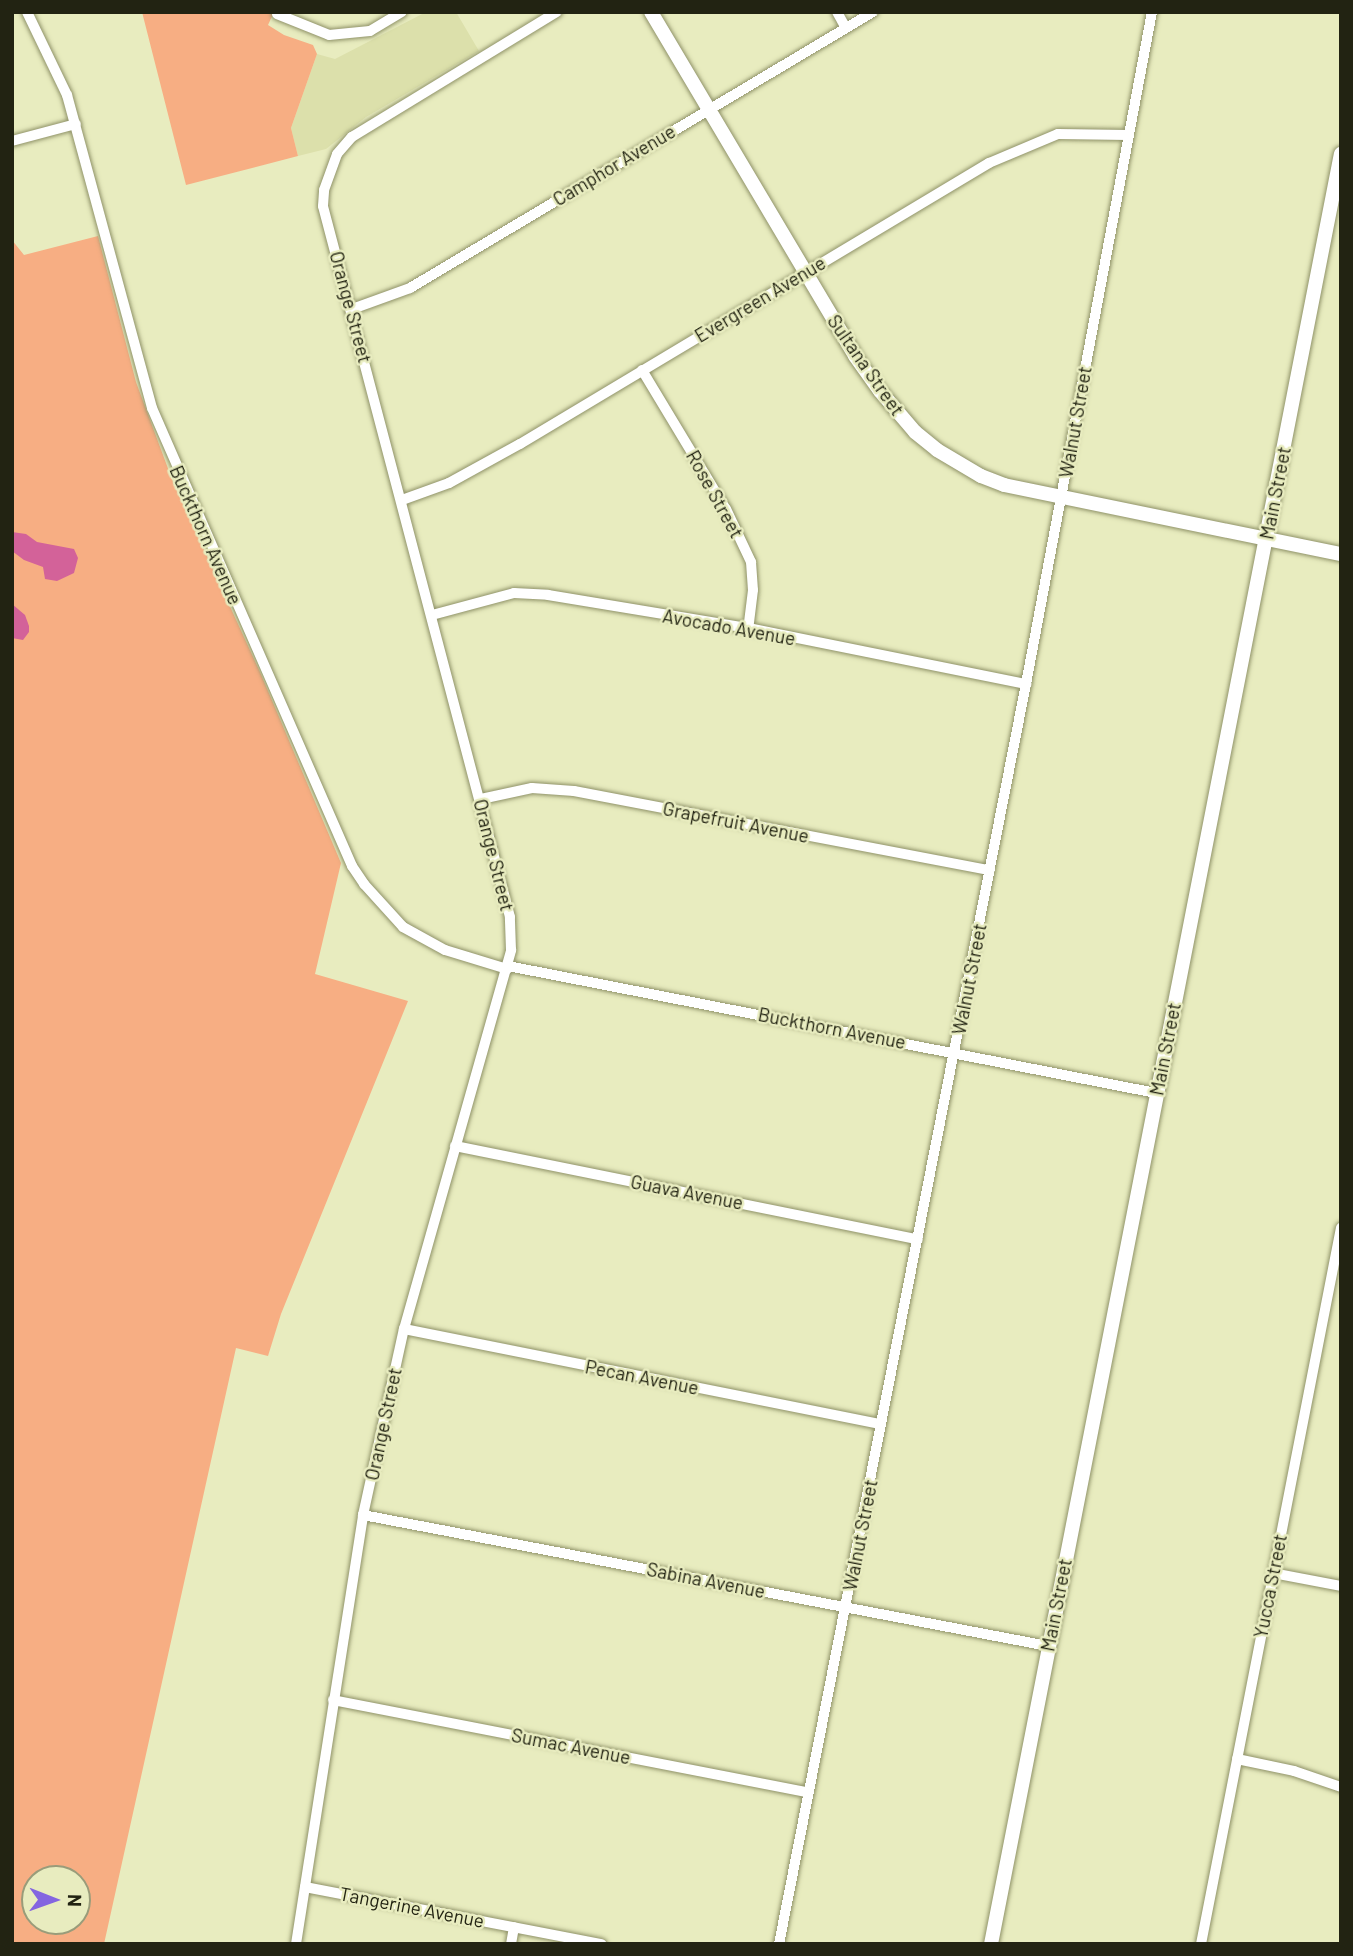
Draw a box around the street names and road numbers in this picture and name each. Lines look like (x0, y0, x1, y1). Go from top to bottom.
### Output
street label: Camphor Avenue (549, 119, 679, 211)
street label: Orange Street (325, 249, 377, 365)
street label: Evergreen Avenue (690, 251, 830, 347)
street label: Sultana Street (823, 310, 909, 420)
street label: Walnut Street (1054, 364, 1096, 480)
street label: Main Street (1255, 445, 1295, 541)
street label: Rose Street (682, 446, 748, 542)
street label: Buckthorn Avenue (165, 462, 247, 608)
street label: Avocado Avenue (661, 604, 797, 650)
street label: Orange Street (469, 797, 519, 913)
street label: Grapefruit Avenue (661, 797, 811, 847)
street label: Walnut Street (947, 921, 991, 1037)
street label: Main Street (1145, 1001, 1185, 1097)
street label: Buckthorn Avenue (756, 1003, 908, 1053)
street label: Guava Avenue (629, 1170, 745, 1214)
street label: Pecan Avenue (583, 1355, 701, 1399)
street label: Orange Street (360, 1366, 406, 1482)
street label: Walnut Street (838, 1477, 882, 1593)
street label: Yucca Street (1249, 1532, 1291, 1640)
street label: Sabina Avenue (645, 1557, 767, 1603)
street label: Main Street (1036, 1557, 1076, 1653)
street label: Sumac Avenue (510, 1723, 632, 1769)
street label: Tangerine Avenue (338, 1882, 486, 1932)

